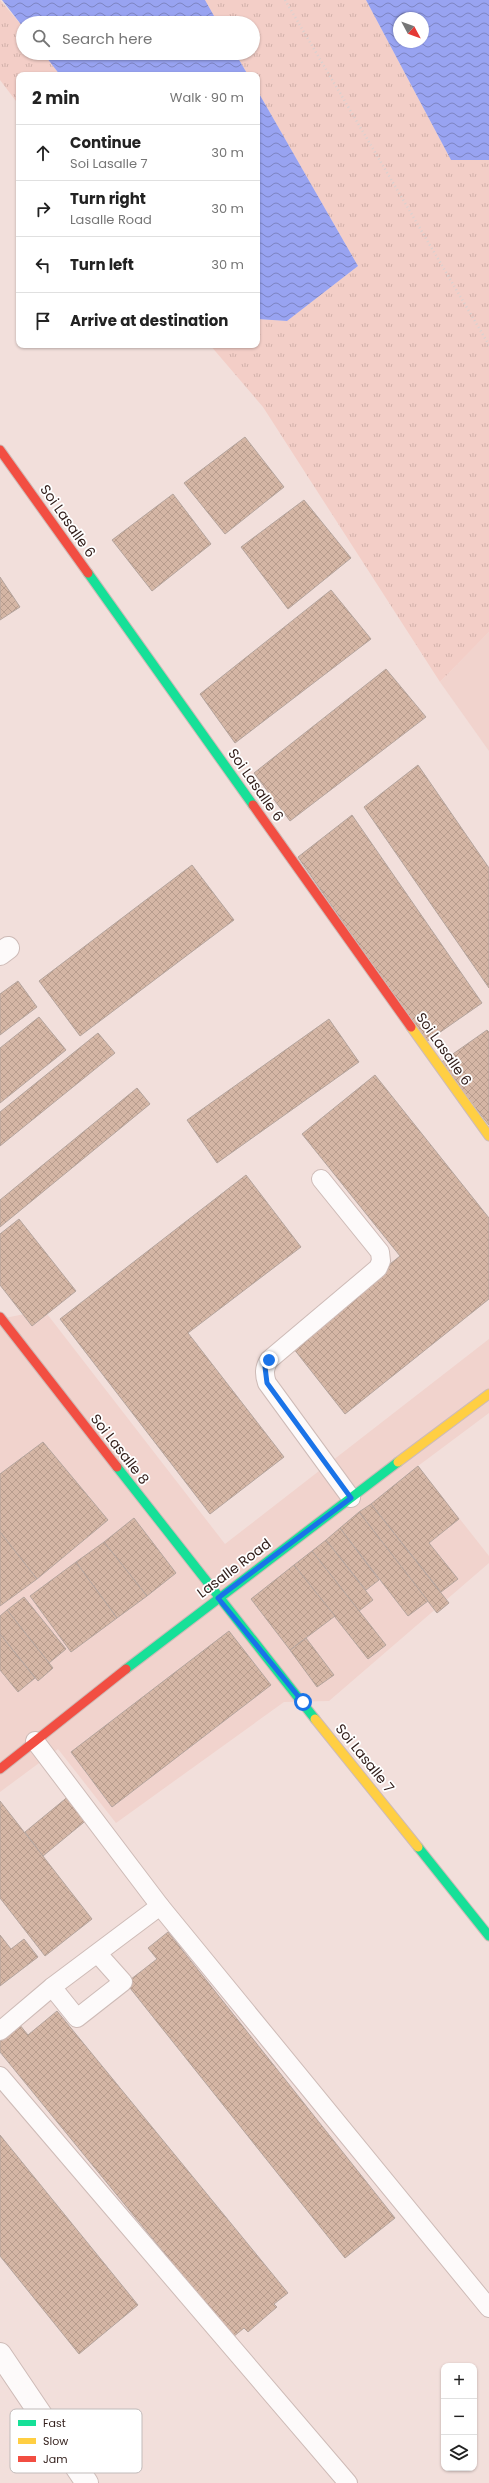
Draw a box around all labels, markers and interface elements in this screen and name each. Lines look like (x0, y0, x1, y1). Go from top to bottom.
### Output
north arrow (393, 12, 429, 48)
search box (16, 16, 260, 60)
icon: search (30, 27, 52, 49)
text: Search here (62, 28, 152, 49)
text: 2 min (32, 86, 80, 110)
text: Walk · 90 m (170, 88, 244, 107)
text: Continue (70, 132, 141, 153)
icon: ahead (32, 142, 54, 164)
text: 30 m (211, 143, 244, 162)
text: Soi Lasalle 7 (70, 154, 148, 173)
text: Turn right (70, 188, 146, 209)
icon: right (32, 198, 54, 220)
text: 30 m (211, 199, 244, 218)
text: Lasalle Road (70, 210, 152, 229)
icon: left (32, 254, 54, 276)
text: Turn left (70, 254, 134, 275)
text: 30 m (211, 255, 244, 274)
icon: arrive (32, 310, 54, 332)
text: Arrive at destination (70, 310, 228, 331)
street label: Soi Lasalle 6 (35, 481, 101, 562)
street label: Soi Lasalle 6 (223, 745, 289, 826)
street label: Soi Lasalle 6 (411, 1009, 477, 1090)
route end (260, 1351, 278, 1369)
street label: Soi Lasalle 8 (86, 1409, 154, 1489)
street label: Lasalle Road (193, 1534, 275, 1602)
route start (294, 1693, 312, 1711)
street label: Soi Lasalle 7 (331, 1719, 399, 1797)
map controls (441, 2363, 477, 2471)
button: + (441, 2363, 477, 2399)
button: − (441, 2399, 477, 2435)
legend (10, 2409, 142, 2473)
text: Fast (43, 2415, 66, 2431)
text: Slow (43, 2433, 68, 2449)
button: layers (441, 2435, 477, 2471)
text: Jam (43, 2451, 68, 2467)

